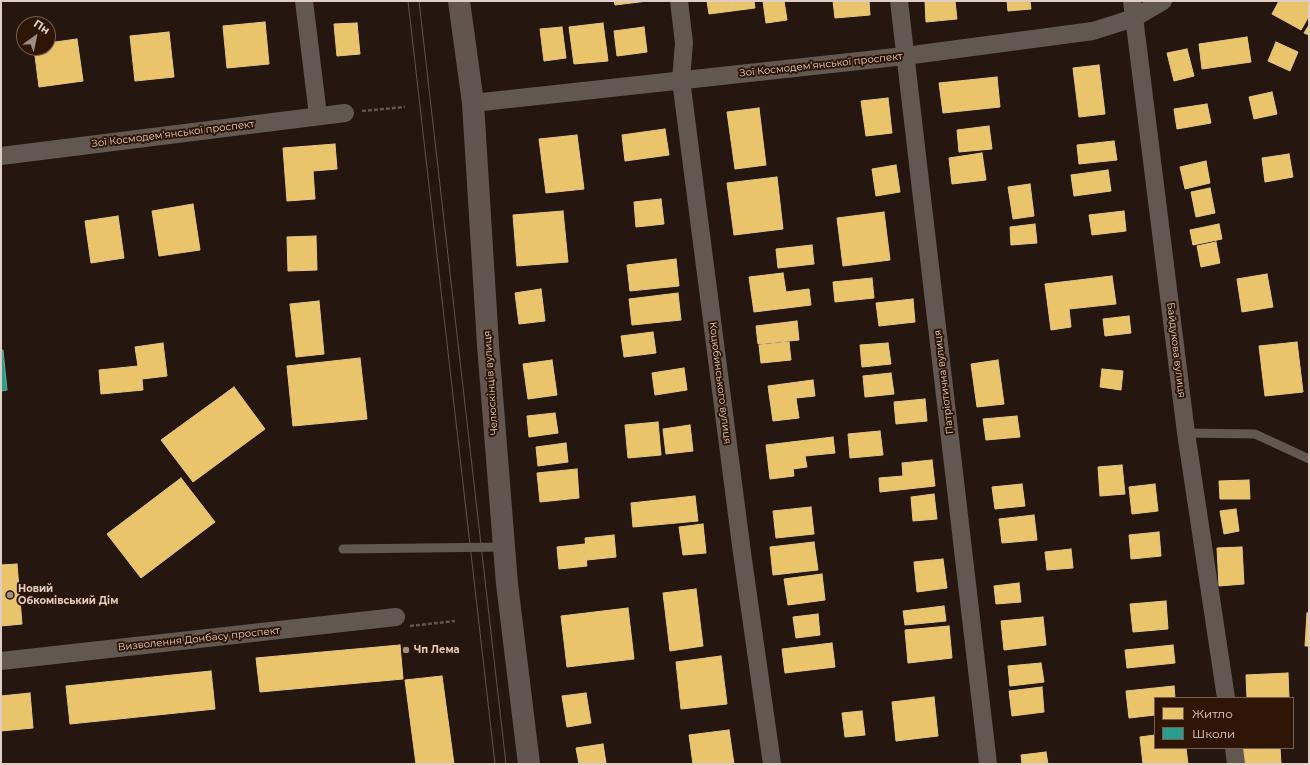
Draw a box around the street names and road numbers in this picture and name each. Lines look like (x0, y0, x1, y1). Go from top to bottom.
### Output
street label: Зої Космодем’янської проспект (739, 50, 903, 80)
street label: Зої Космодем’янської проспект (91, 118, 255, 150)
street label: Байдукова вулиця (1164, 302, 1188, 398)
street label: Коцюбинського вулиця (707, 321, 733, 445)
street label: Патріотична вулиця (932, 329, 956, 435)
street label: Челюскінців вулиця (481, 330, 501, 436)
street label: Визволення Донбасу проспект (117, 625, 281, 653)

